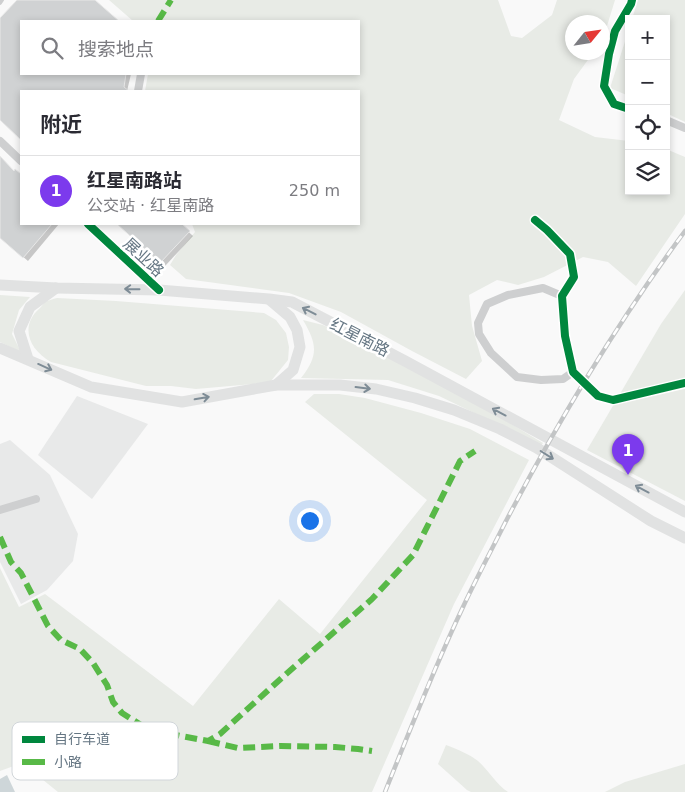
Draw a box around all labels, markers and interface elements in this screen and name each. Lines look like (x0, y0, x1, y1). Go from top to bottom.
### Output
north arrow (565, 15, 610, 60)
map controls (625, 15, 670, 195)
button: + (625, 15, 670, 60)
search box (20, 20, 360, 75)
icon: search (38, 34, 66, 62)
text: 搜索地点 (78, 38, 154, 60)
button: − (625, 60, 670, 105)
button: locate (625, 105, 670, 150)
text: 附近 (40, 113, 82, 137)
button: layers (625, 150, 670, 195)
text: 红星南路站 (87, 169, 182, 191)
text: 1 (50, 181, 62, 200)
text: 250 m (289, 181, 340, 200)
text: 公交站 · 红星南路 (87, 196, 214, 215)
street label: 展业路 (120, 234, 168, 281)
one-way arrow (124, 285, 140, 294)
one-way arrow (302, 306, 317, 315)
street label: 红星南路 (327, 314, 393, 360)
one-way arrow (37, 362, 52, 372)
one-way arrow (354, 383, 370, 393)
one-way arrow (193, 393, 209, 403)
one-way arrow (492, 407, 507, 417)
pin: 1 (612, 434, 644, 475)
one-way arrow (540, 450, 554, 460)
one-way arrow (635, 484, 650, 493)
your location (297, 508, 323, 534)
legend (12, 722, 178, 780)
text: 自行车道 (54, 731, 110, 747)
text: 小路 (54, 754, 82, 770)

